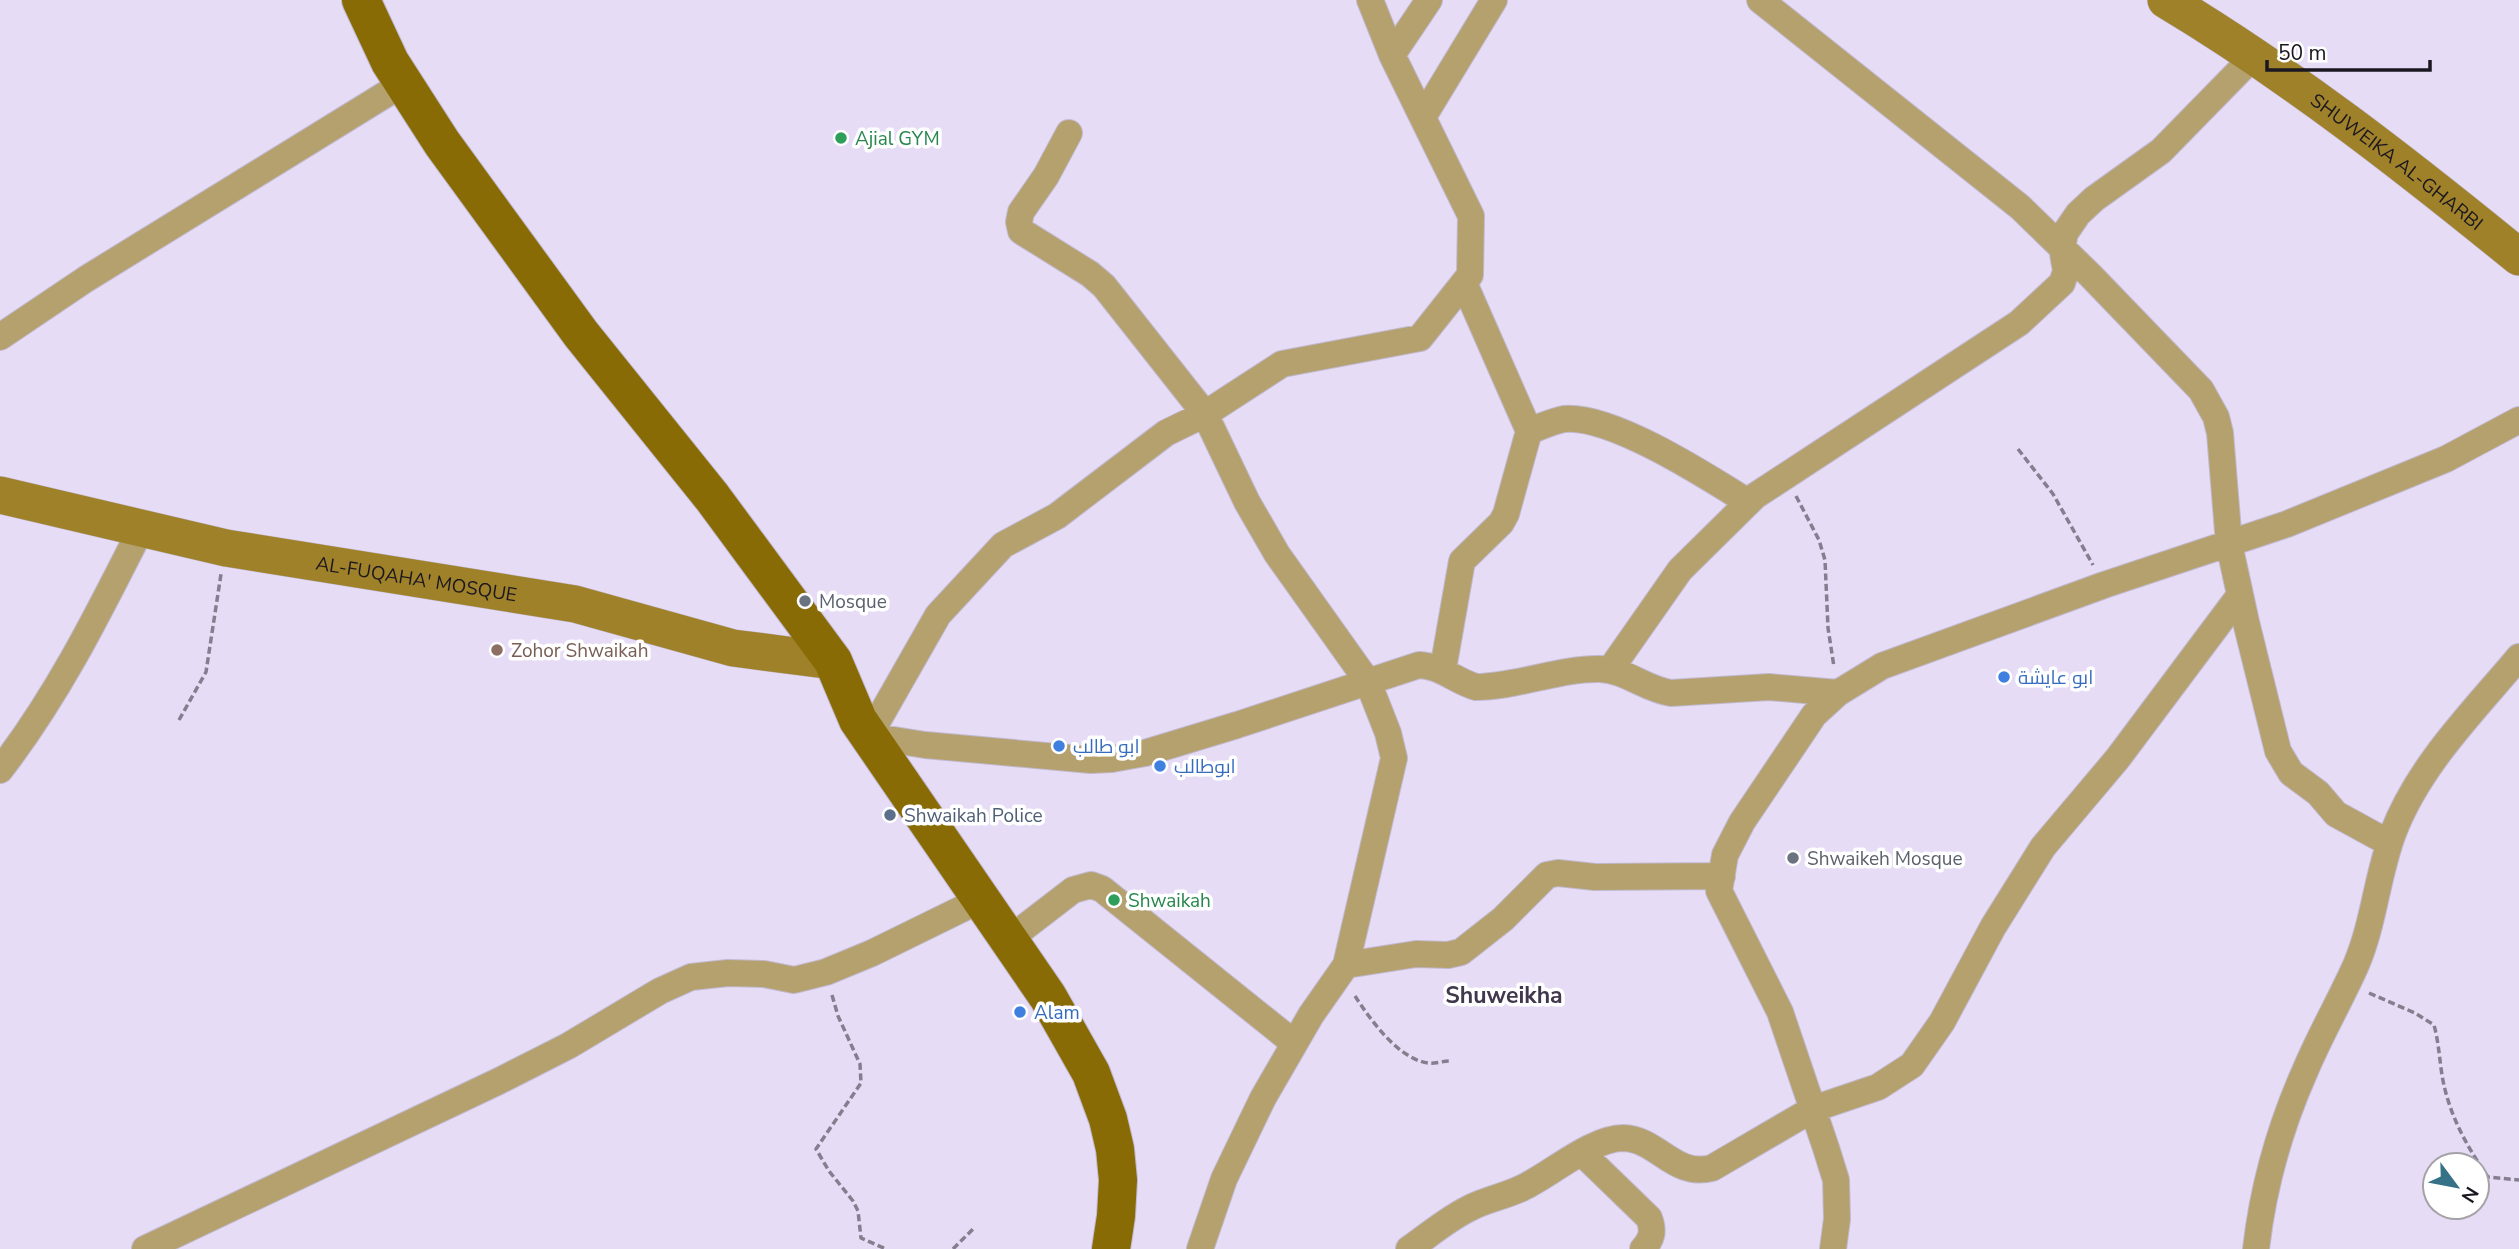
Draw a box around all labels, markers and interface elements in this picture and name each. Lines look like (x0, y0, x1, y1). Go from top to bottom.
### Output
scale bar (2267, 28, 2430, 72)
text: 50 m (2278, 39, 2327, 67)
street label: SHUWEIKA AL-GHARBI (2305, 88, 2488, 237)
place label: Ajial GYM (855, 126, 940, 152)
marker: Ajial GYM (833, 130, 849, 146)
street label: AL-FUQAHA' MOSQUE (314, 551, 519, 608)
place label: Mosque (819, 589, 887, 615)
marker: Mosque (797, 593, 813, 609)
place label: Zohor Shwaikah (511, 638, 648, 664)
marker: Zohor Shwaikah (489, 642, 505, 658)
place label: ابو عايشة (2018, 665, 2093, 691)
marker: ابو عايشة (1996, 669, 2012, 685)
place label: ابو طالب (1073, 734, 1140, 760)
marker: ابو طالب (1051, 738, 1067, 754)
place label: ابوطالب (1174, 754, 1236, 780)
marker: ابوطالب (1152, 758, 1168, 774)
place label: Shwaikah Police (904, 803, 1043, 829)
marker: Shwaikah Police (882, 807, 898, 823)
place label: Shwaikeh Mosque (1807, 846, 1962, 872)
marker: Shwaikeh Mosque (1785, 850, 1801, 866)
place label: Shwaikah (1128, 888, 1211, 914)
marker: Shwaikah (1106, 892, 1122, 908)
district label: Shuweikha (1445, 980, 1563, 1011)
place label: Alam (1034, 1000, 1080, 1026)
marker: Alam (1012, 1004, 1028, 1020)
north arrow (2421, 1151, 2491, 1221)
text: N (2455, 1182, 2484, 1207)

